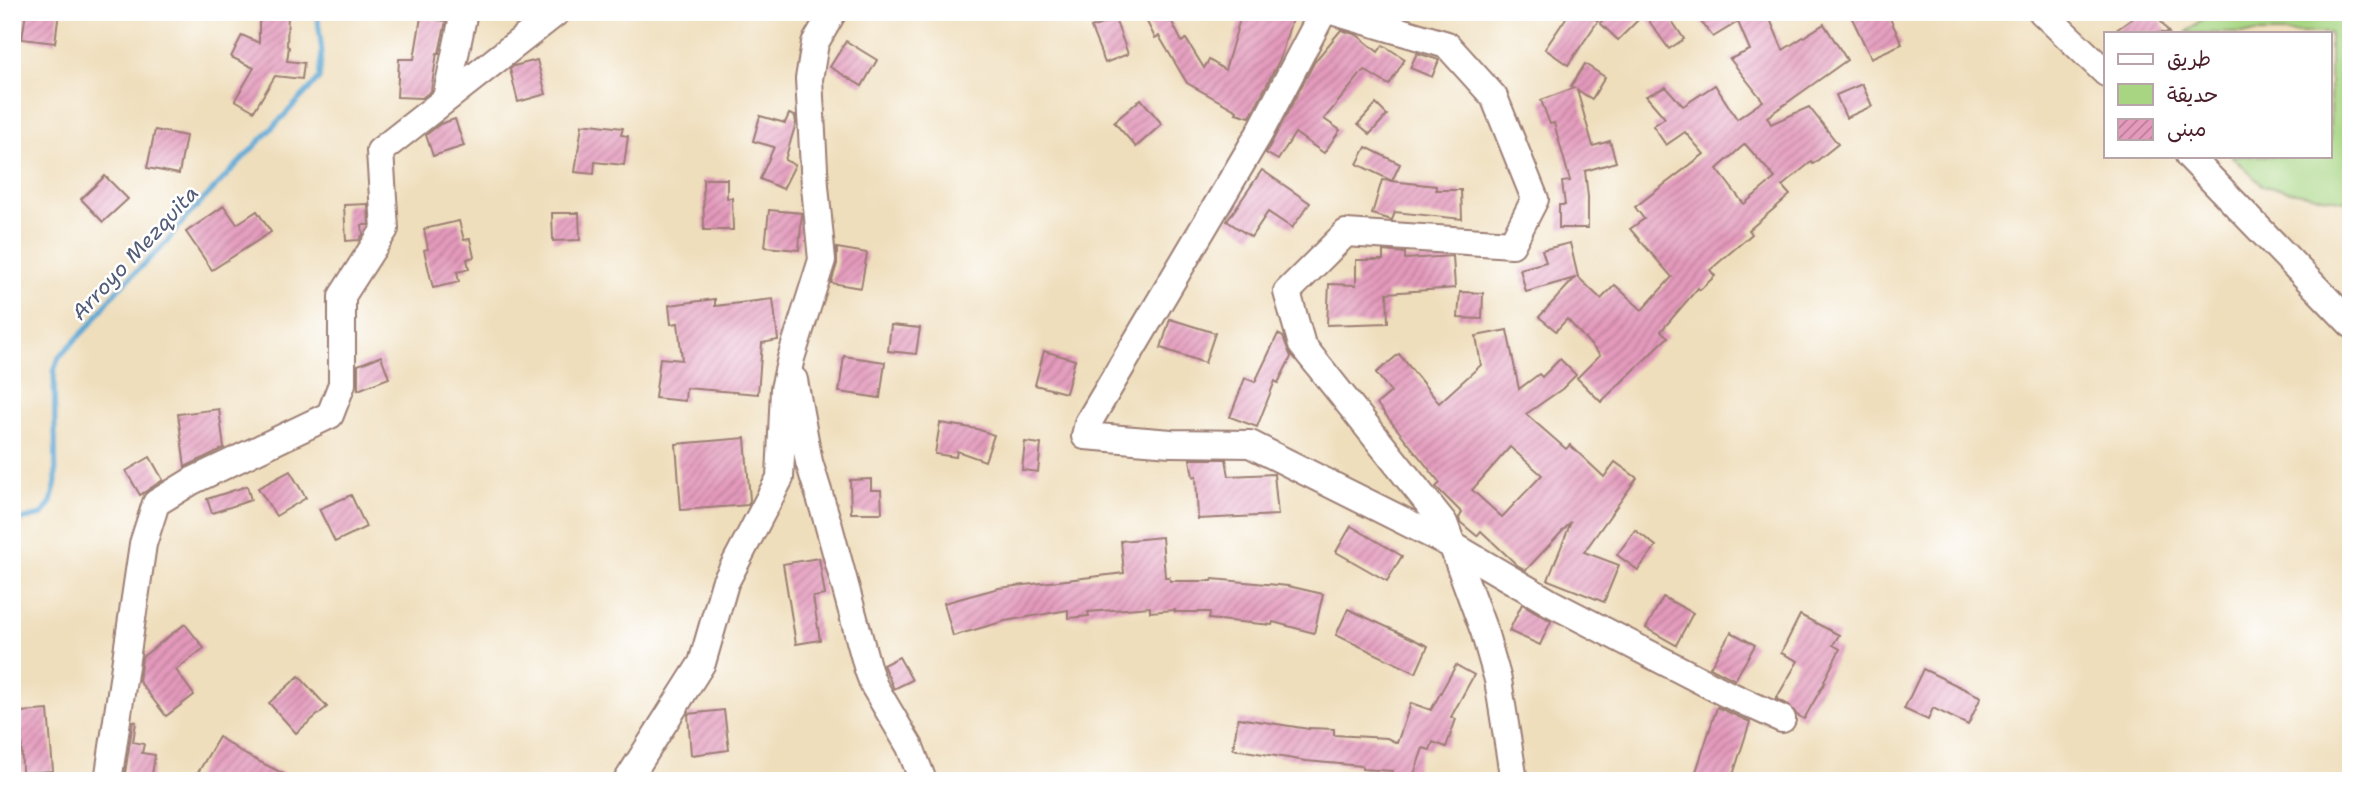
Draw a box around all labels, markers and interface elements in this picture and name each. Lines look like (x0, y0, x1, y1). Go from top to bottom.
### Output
legend (2104, 32, 2332, 158)
text: طريق (2167, 45, 2211, 73)
text: حديقة (2167, 81, 2218, 109)
text: مبنى (2167, 115, 2206, 143)
water label: Arroyo Mezquita (65, 180, 205, 326)

